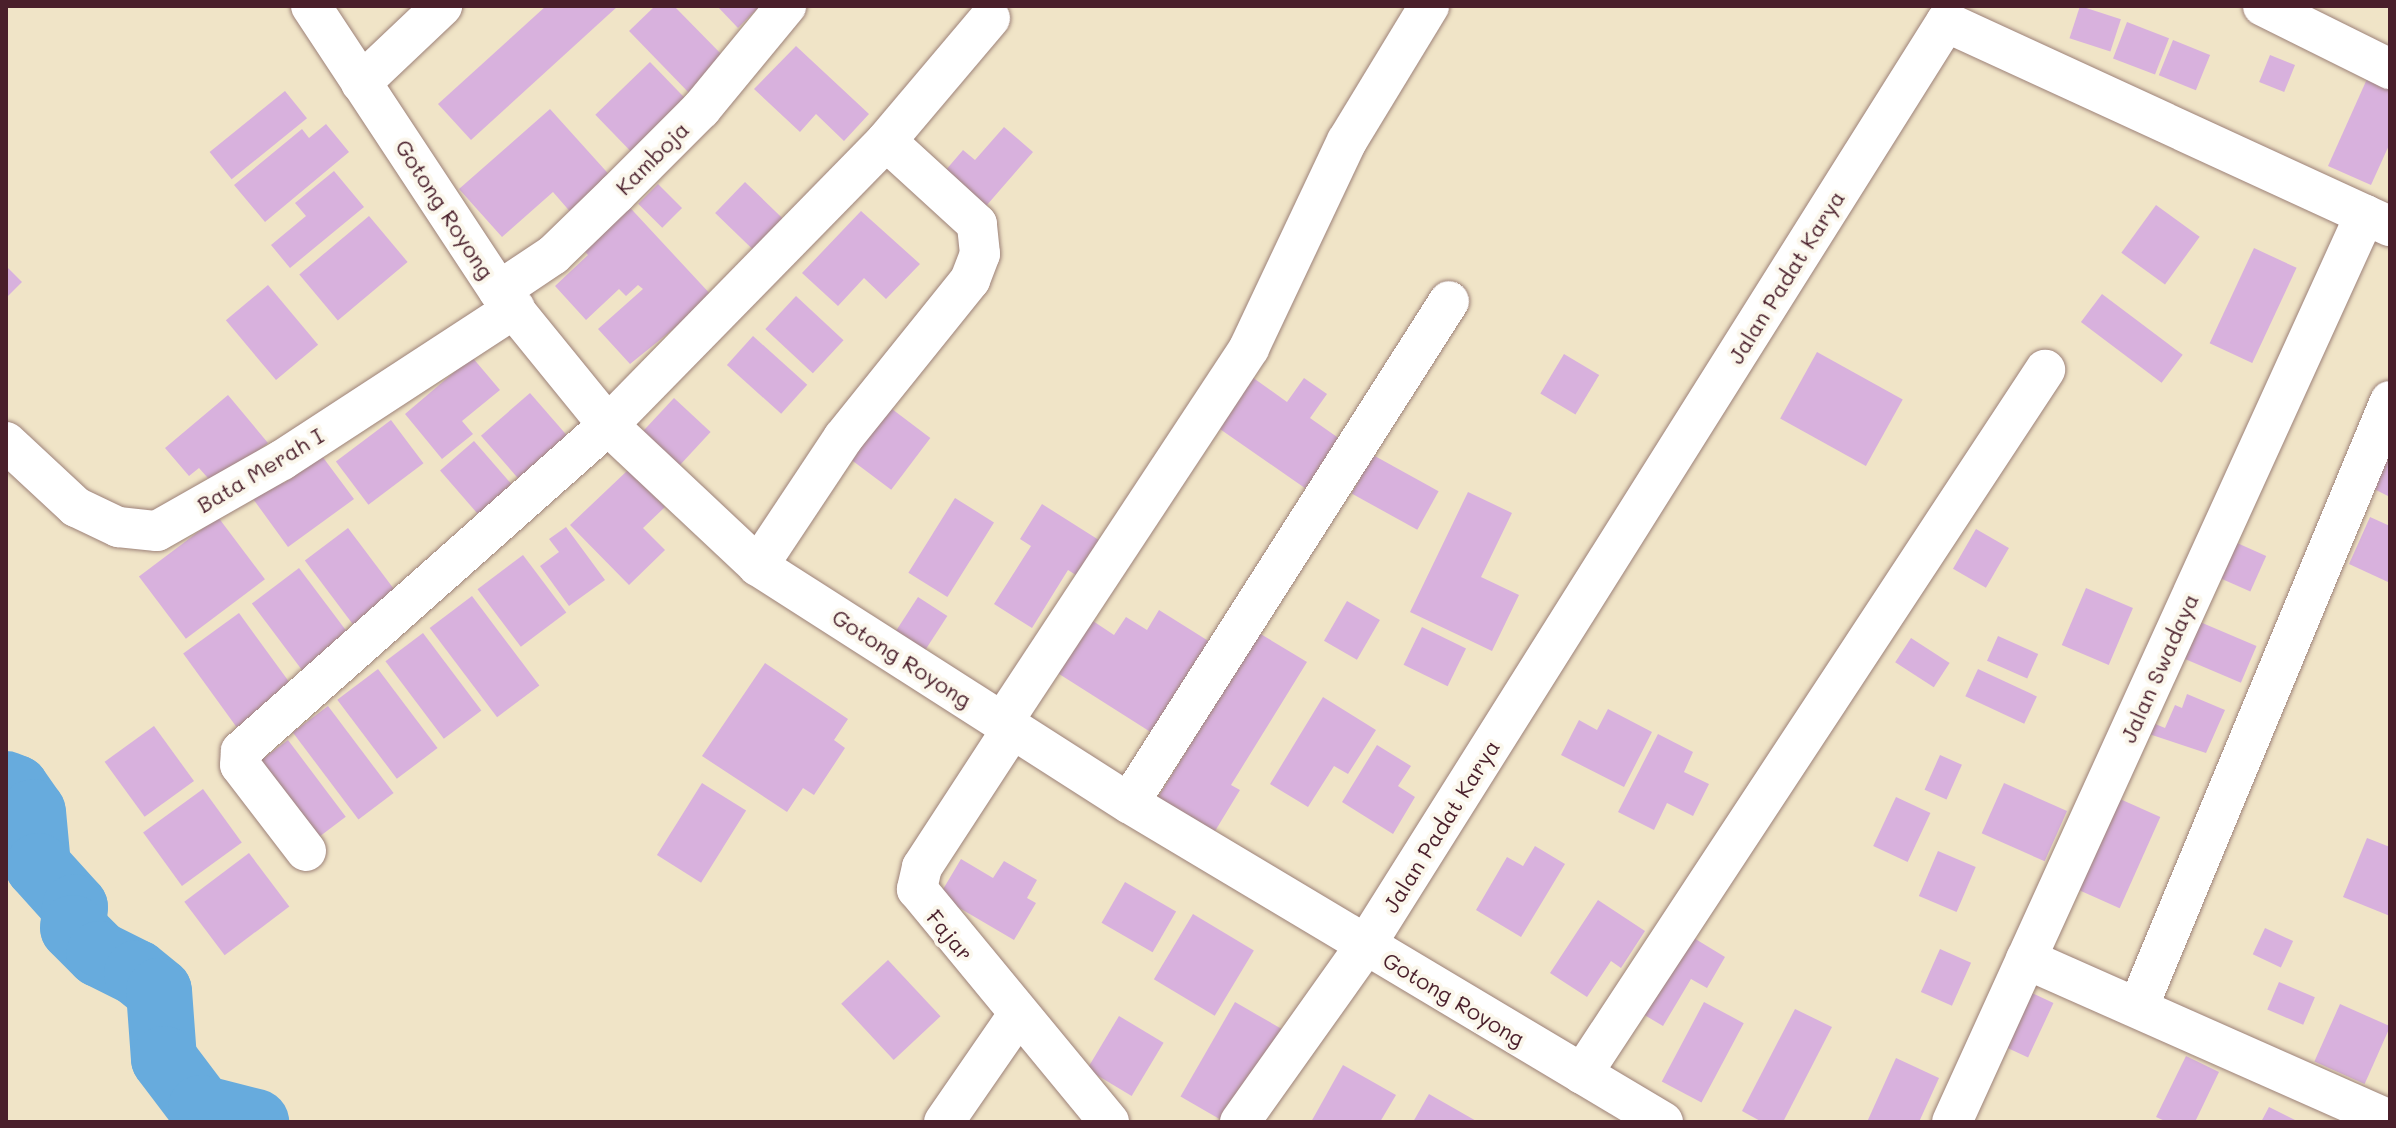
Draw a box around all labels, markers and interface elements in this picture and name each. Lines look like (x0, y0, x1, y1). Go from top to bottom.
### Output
street label: Kamboja (610, 116, 694, 200)
street label: Gotong Royong (390, 134, 500, 284)
street label: Jalan Padat Karya (1722, 186, 1850, 368)
street label: Bata Merah I (192, 422, 328, 518)
street label: Jalan Swadaya (2114, 589, 2204, 747)
street label: Gotong Royong (827, 603, 977, 713)
street label: Jalan Padat Karya (1377, 735, 1505, 917)
street label: Fajar (921, 904, 979, 966)
street label: Gotong Royong (1378, 946, 1530, 1052)

